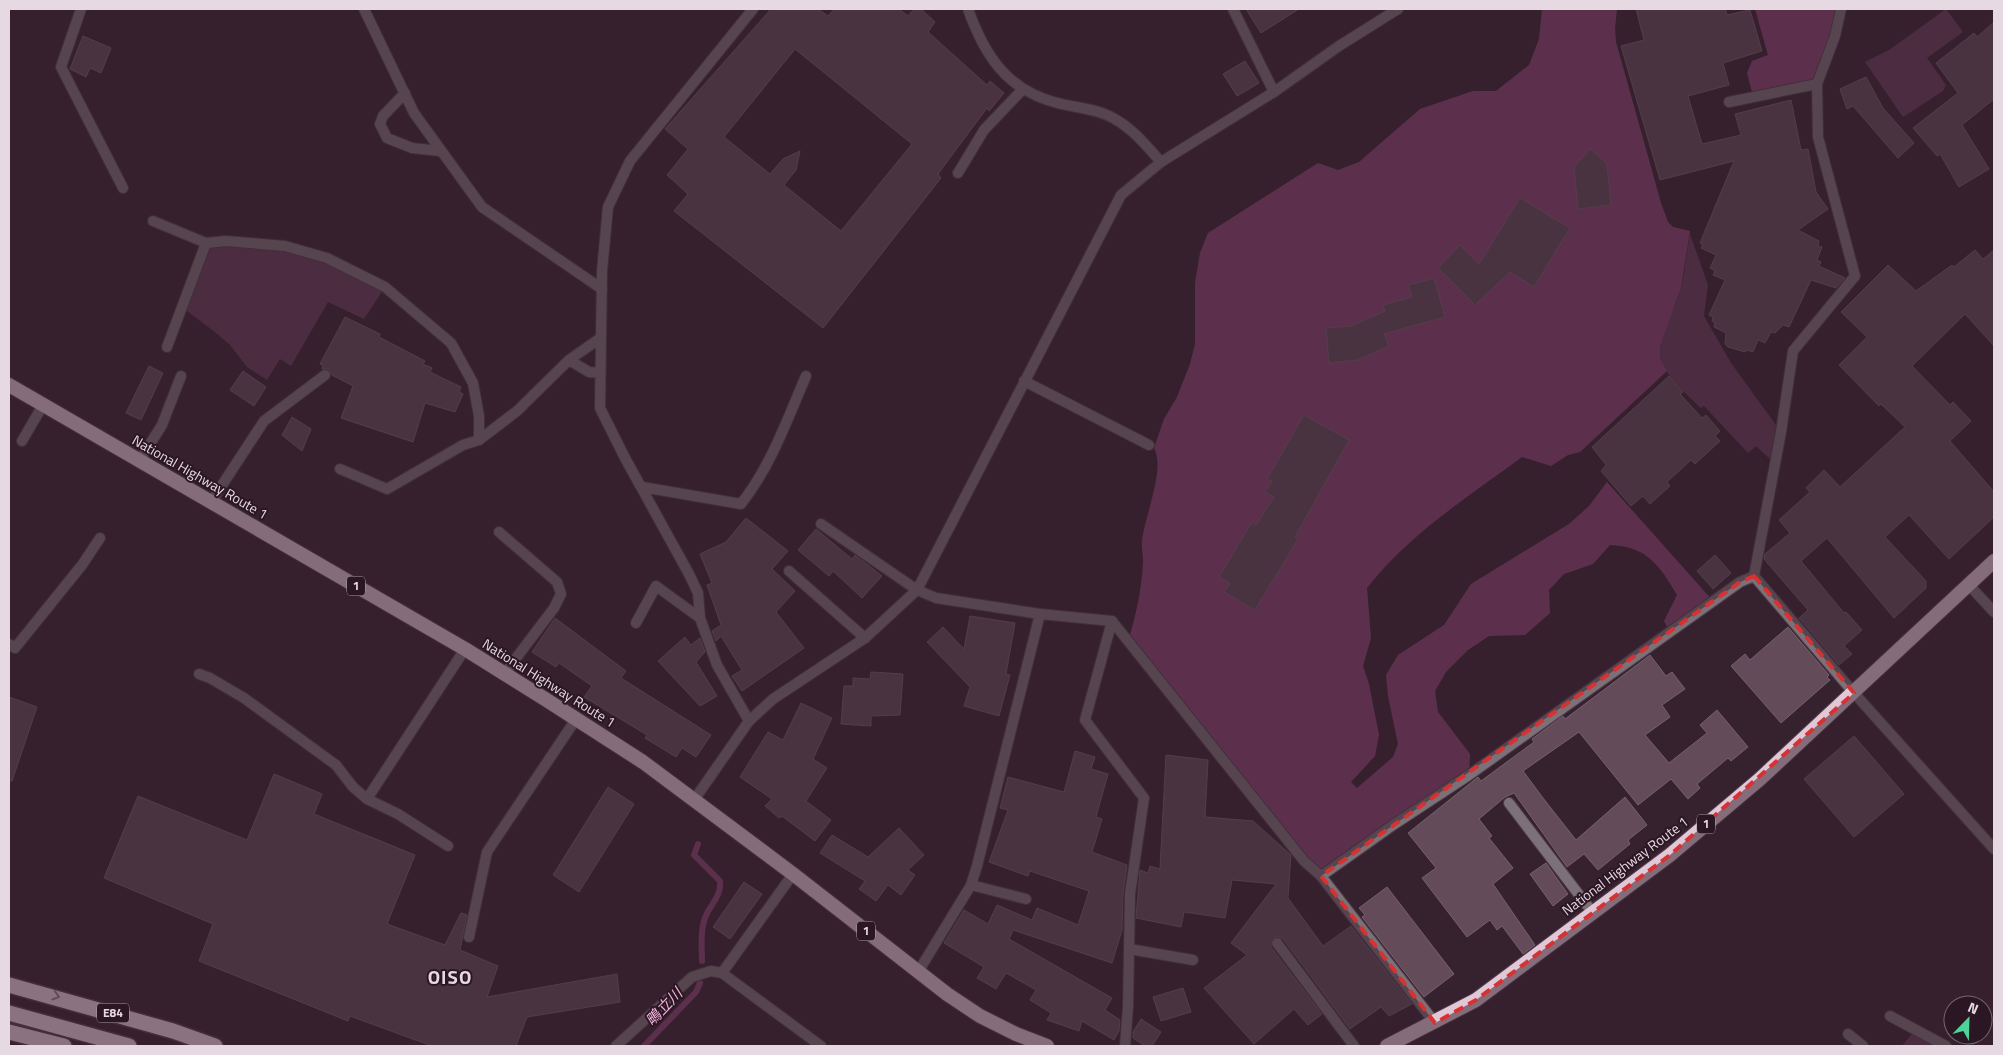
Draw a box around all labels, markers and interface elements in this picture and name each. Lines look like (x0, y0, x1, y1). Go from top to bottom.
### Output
street label: National Highway Route 1 (129, 429, 272, 524)
road number: 1 (347, 576, 365, 596)
street label: National Highway Route 1 (479, 633, 620, 732)
street label: National Highway Route 1 (1557, 811, 1692, 920)
road number: 1 (1697, 814, 1715, 834)
road number: 1 (857, 921, 875, 940)
district label: OISO (428, 962, 472, 991)
water label: 鴫立川 (640, 981, 689, 1031)
one-way arrow (51, 991, 60, 1001)
north arrow (1943, 995, 1993, 1045)
text: N (1965, 996, 1982, 1019)
road number: E84 (97, 1004, 129, 1022)

